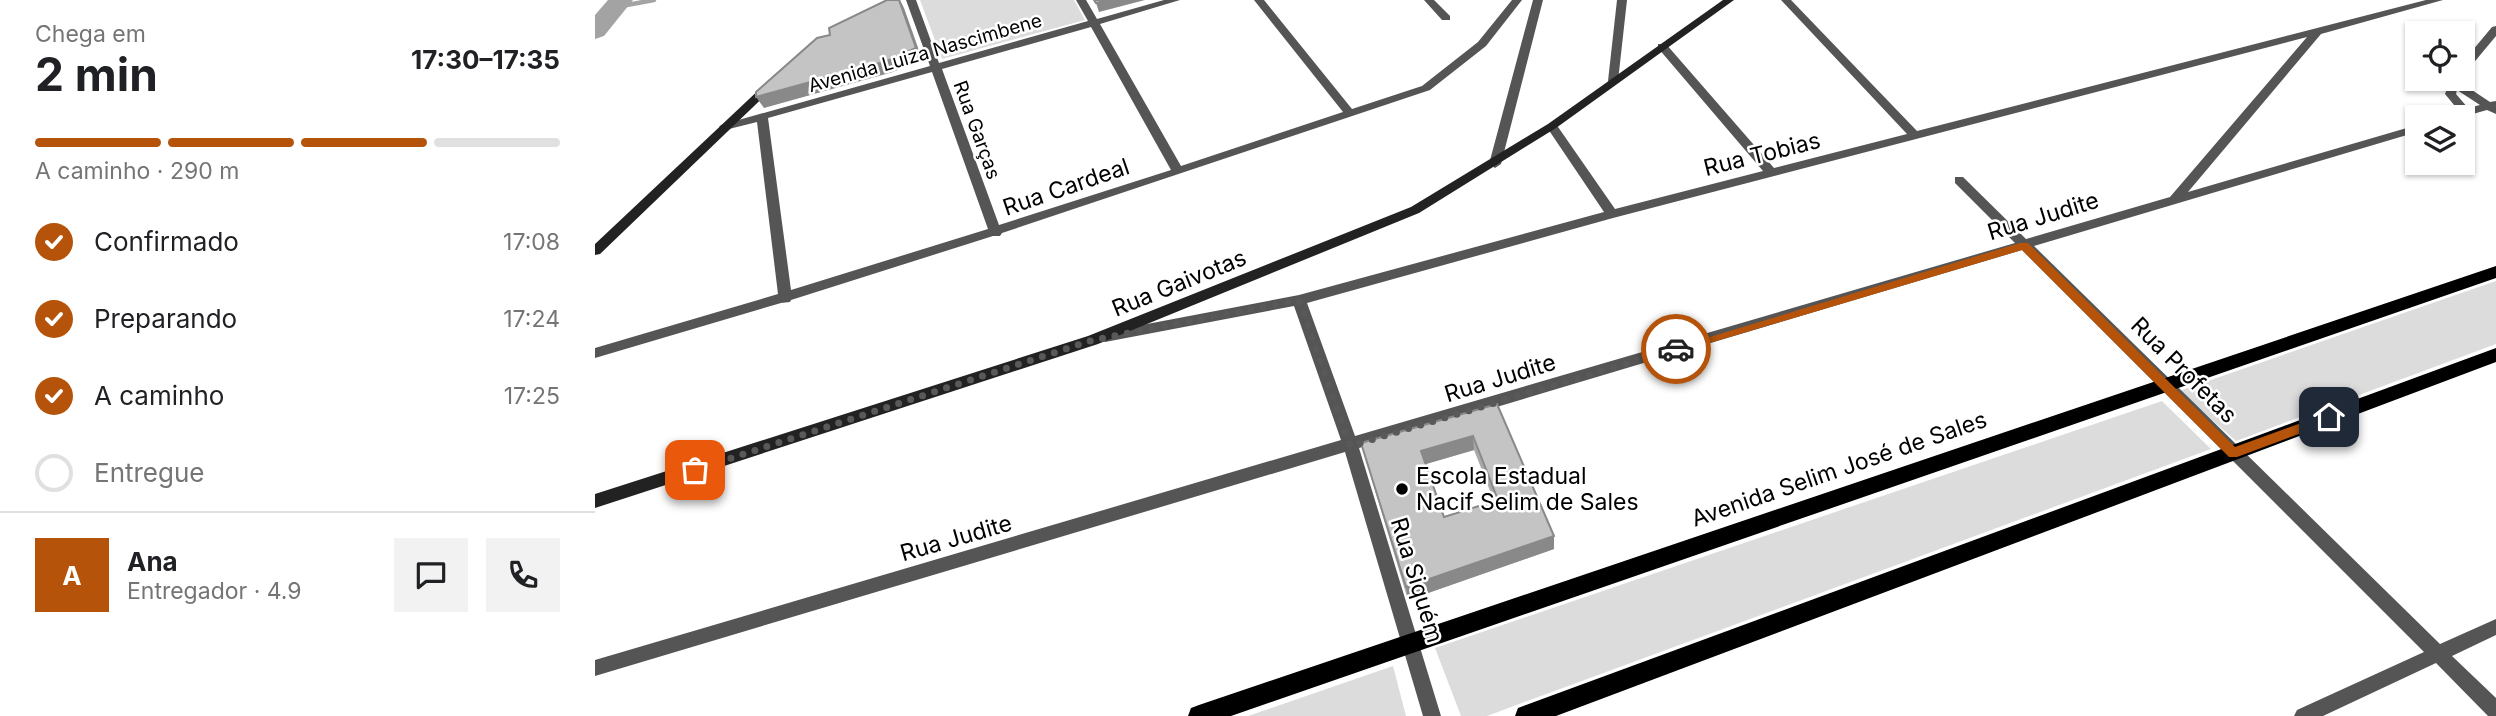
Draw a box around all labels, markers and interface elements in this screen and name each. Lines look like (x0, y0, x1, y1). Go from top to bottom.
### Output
street label: Avenida Luiza Nascimbene (806, 9, 1044, 97)
text: Chega em (35, 20, 146, 48)
map controls (2405, 21, 2475, 175)
button: locate (2405, 21, 2475, 91)
text: 17:30–17:35 (411, 44, 560, 75)
text: 2 min (35, 46, 158, 102)
street label: Rua Garças (949, 78, 1005, 182)
button: layers (2405, 105, 2475, 175)
street label: Rua Tobias (1701, 126, 1823, 182)
street label: Rua Cardeal (999, 152, 1133, 222)
text: A caminho · 290 m (35, 157, 239, 185)
street label: Rua Judite (1984, 186, 2102, 246)
icon: check (35, 223, 73, 261)
text: Confirmado (94, 226, 239, 257)
text: 17:08 (503, 228, 560, 256)
street label: Rua Gaivotas (1108, 243, 1250, 323)
icon: check (35, 300, 73, 338)
text: Preparando (94, 303, 237, 334)
text: 17:24 (503, 305, 560, 333)
street label: Rua Profetas (2125, 311, 2243, 429)
courier (1641, 314, 1711, 384)
icon: car (1657, 330, 1695, 368)
street label: Rua Judite (1441, 348, 1559, 408)
icon: check (35, 377, 73, 415)
text: A caminho (94, 380, 224, 411)
text: 17:25 (504, 382, 560, 410)
pin (2299, 387, 2359, 447)
icon: home (2310, 398, 2348, 436)
street label: Avenida Selim José de Sales (1688, 405, 1990, 533)
pin (665, 440, 725, 500)
icon: bag (676, 451, 714, 489)
text: Entregue (94, 457, 205, 488)
place label: Escola Estadual Nacif Selim de Sales (1416, 462, 1639, 516)
marker: Escola Estadual Nacif Selim de Sales (1394, 481, 1410, 497)
street label: Rua Judite (897, 509, 1015, 567)
street label: Rua Siquém (1385, 514, 1449, 646)
button: chat (394, 538, 468, 612)
button: phone (486, 538, 560, 612)
text: Ana (127, 546, 178, 577)
text: A (62, 560, 82, 591)
text: Entregador · 4.9 (127, 577, 302, 605)

